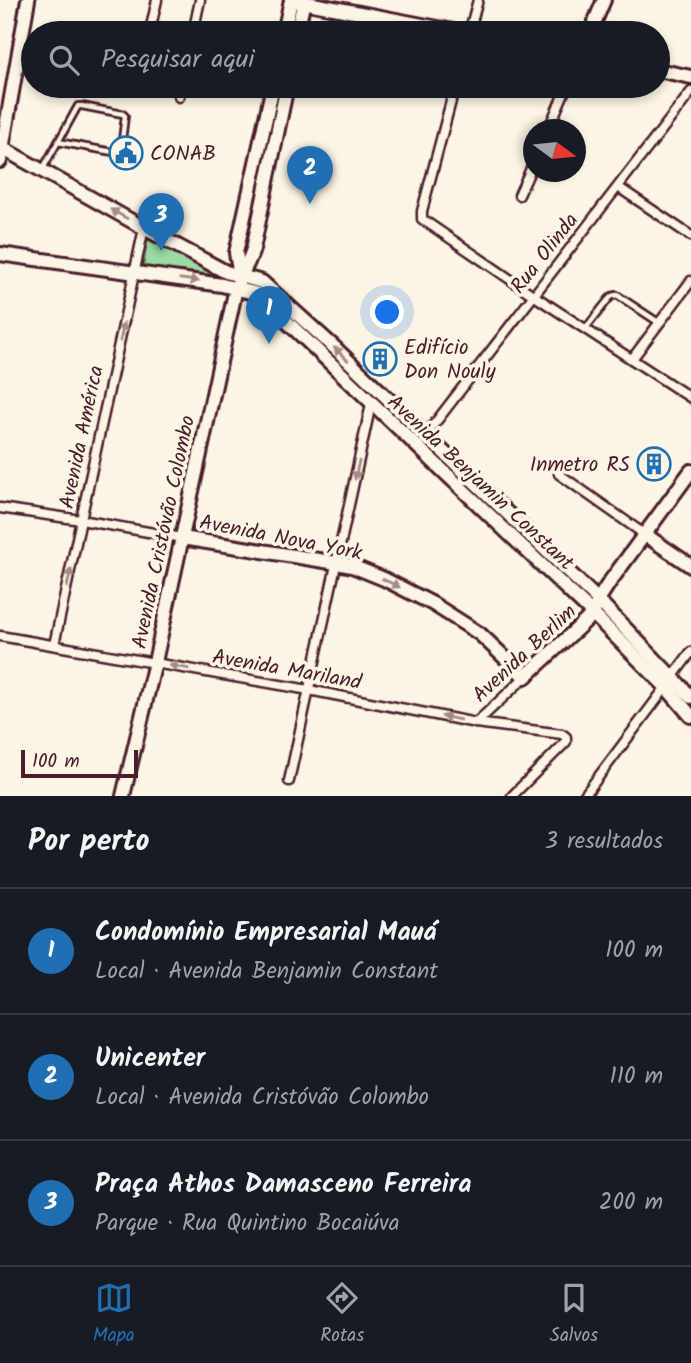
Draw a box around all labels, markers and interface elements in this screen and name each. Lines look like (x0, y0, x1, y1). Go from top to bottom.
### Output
search box (21, 21, 670, 98)
text: Pesquisar aqui (101, 39, 254, 81)
icon: search (45, 41, 83, 79)
north arrow (523, 119, 586, 182)
public building icon: CONAB (107, 134, 145, 172)
place label: CONAB (150, 138, 216, 171)
pin: 2 (287, 146, 333, 204)
pin: 3 (138, 193, 184, 251)
street label: Rua Olinda (503, 206, 587, 302)
one-way arrow (109, 208, 129, 220)
one-way arrow (178, 275, 200, 286)
pin: 1 (246, 286, 292, 344)
your location (370, 295, 404, 329)
one-way arrow (116, 321, 127, 343)
place label: Edifício Don Nouly (404, 332, 496, 389)
building icon: Edifício Don Nouly (361, 340, 399, 378)
one-way arrow (333, 346, 349, 362)
street label: Avenida América (51, 363, 114, 512)
street label: Avenida Benjamin Constant (379, 387, 582, 580)
street label: Avenida Cristóvão Colombo (124, 413, 205, 652)
building icon: Inmetro RS (635, 445, 673, 483)
place label: Inmetro RS (530, 449, 630, 482)
one-way arrow (351, 459, 362, 481)
street label: Avenida Nova York (196, 507, 365, 570)
one-way arrow (63, 567, 74, 589)
one-way arrow (381, 577, 401, 589)
street label: Avenida Berlim (465, 597, 585, 711)
street label: Avenida Mariland (209, 641, 364, 700)
one-way arrow (168, 661, 190, 672)
one-way arrow (440, 712, 462, 723)
scale bar (21, 747, 138, 779)
text: 100 m (32, 747, 80, 777)
text: Por perto (28, 818, 149, 866)
text: 3 resultados (545, 824, 663, 860)
text: Condomínio Empresarial Mauá (95, 912, 437, 954)
text: 1 (48, 933, 54, 969)
text: 100 m (605, 933, 663, 969)
text: Local · Avenida Benjamin Constant (95, 954, 438, 990)
text: Unicenter (95, 1038, 205, 1080)
text: 2 (44, 1059, 58, 1095)
text: 110 m (610, 1059, 663, 1095)
text: Local · Avenida Cristóvão Colombo (95, 1080, 429, 1116)
text: Praça Athos Damasceno Ferreira (95, 1164, 471, 1206)
text: 3 (45, 1185, 57, 1221)
text: 200 m (599, 1185, 663, 1221)
text: Parque · Rua Quintino Bocaiúva (95, 1206, 400, 1242)
tab: Mapa (93, 1279, 135, 1351)
tab: Rotas (320, 1279, 364, 1351)
tab: Salvos (550, 1279, 598, 1351)

